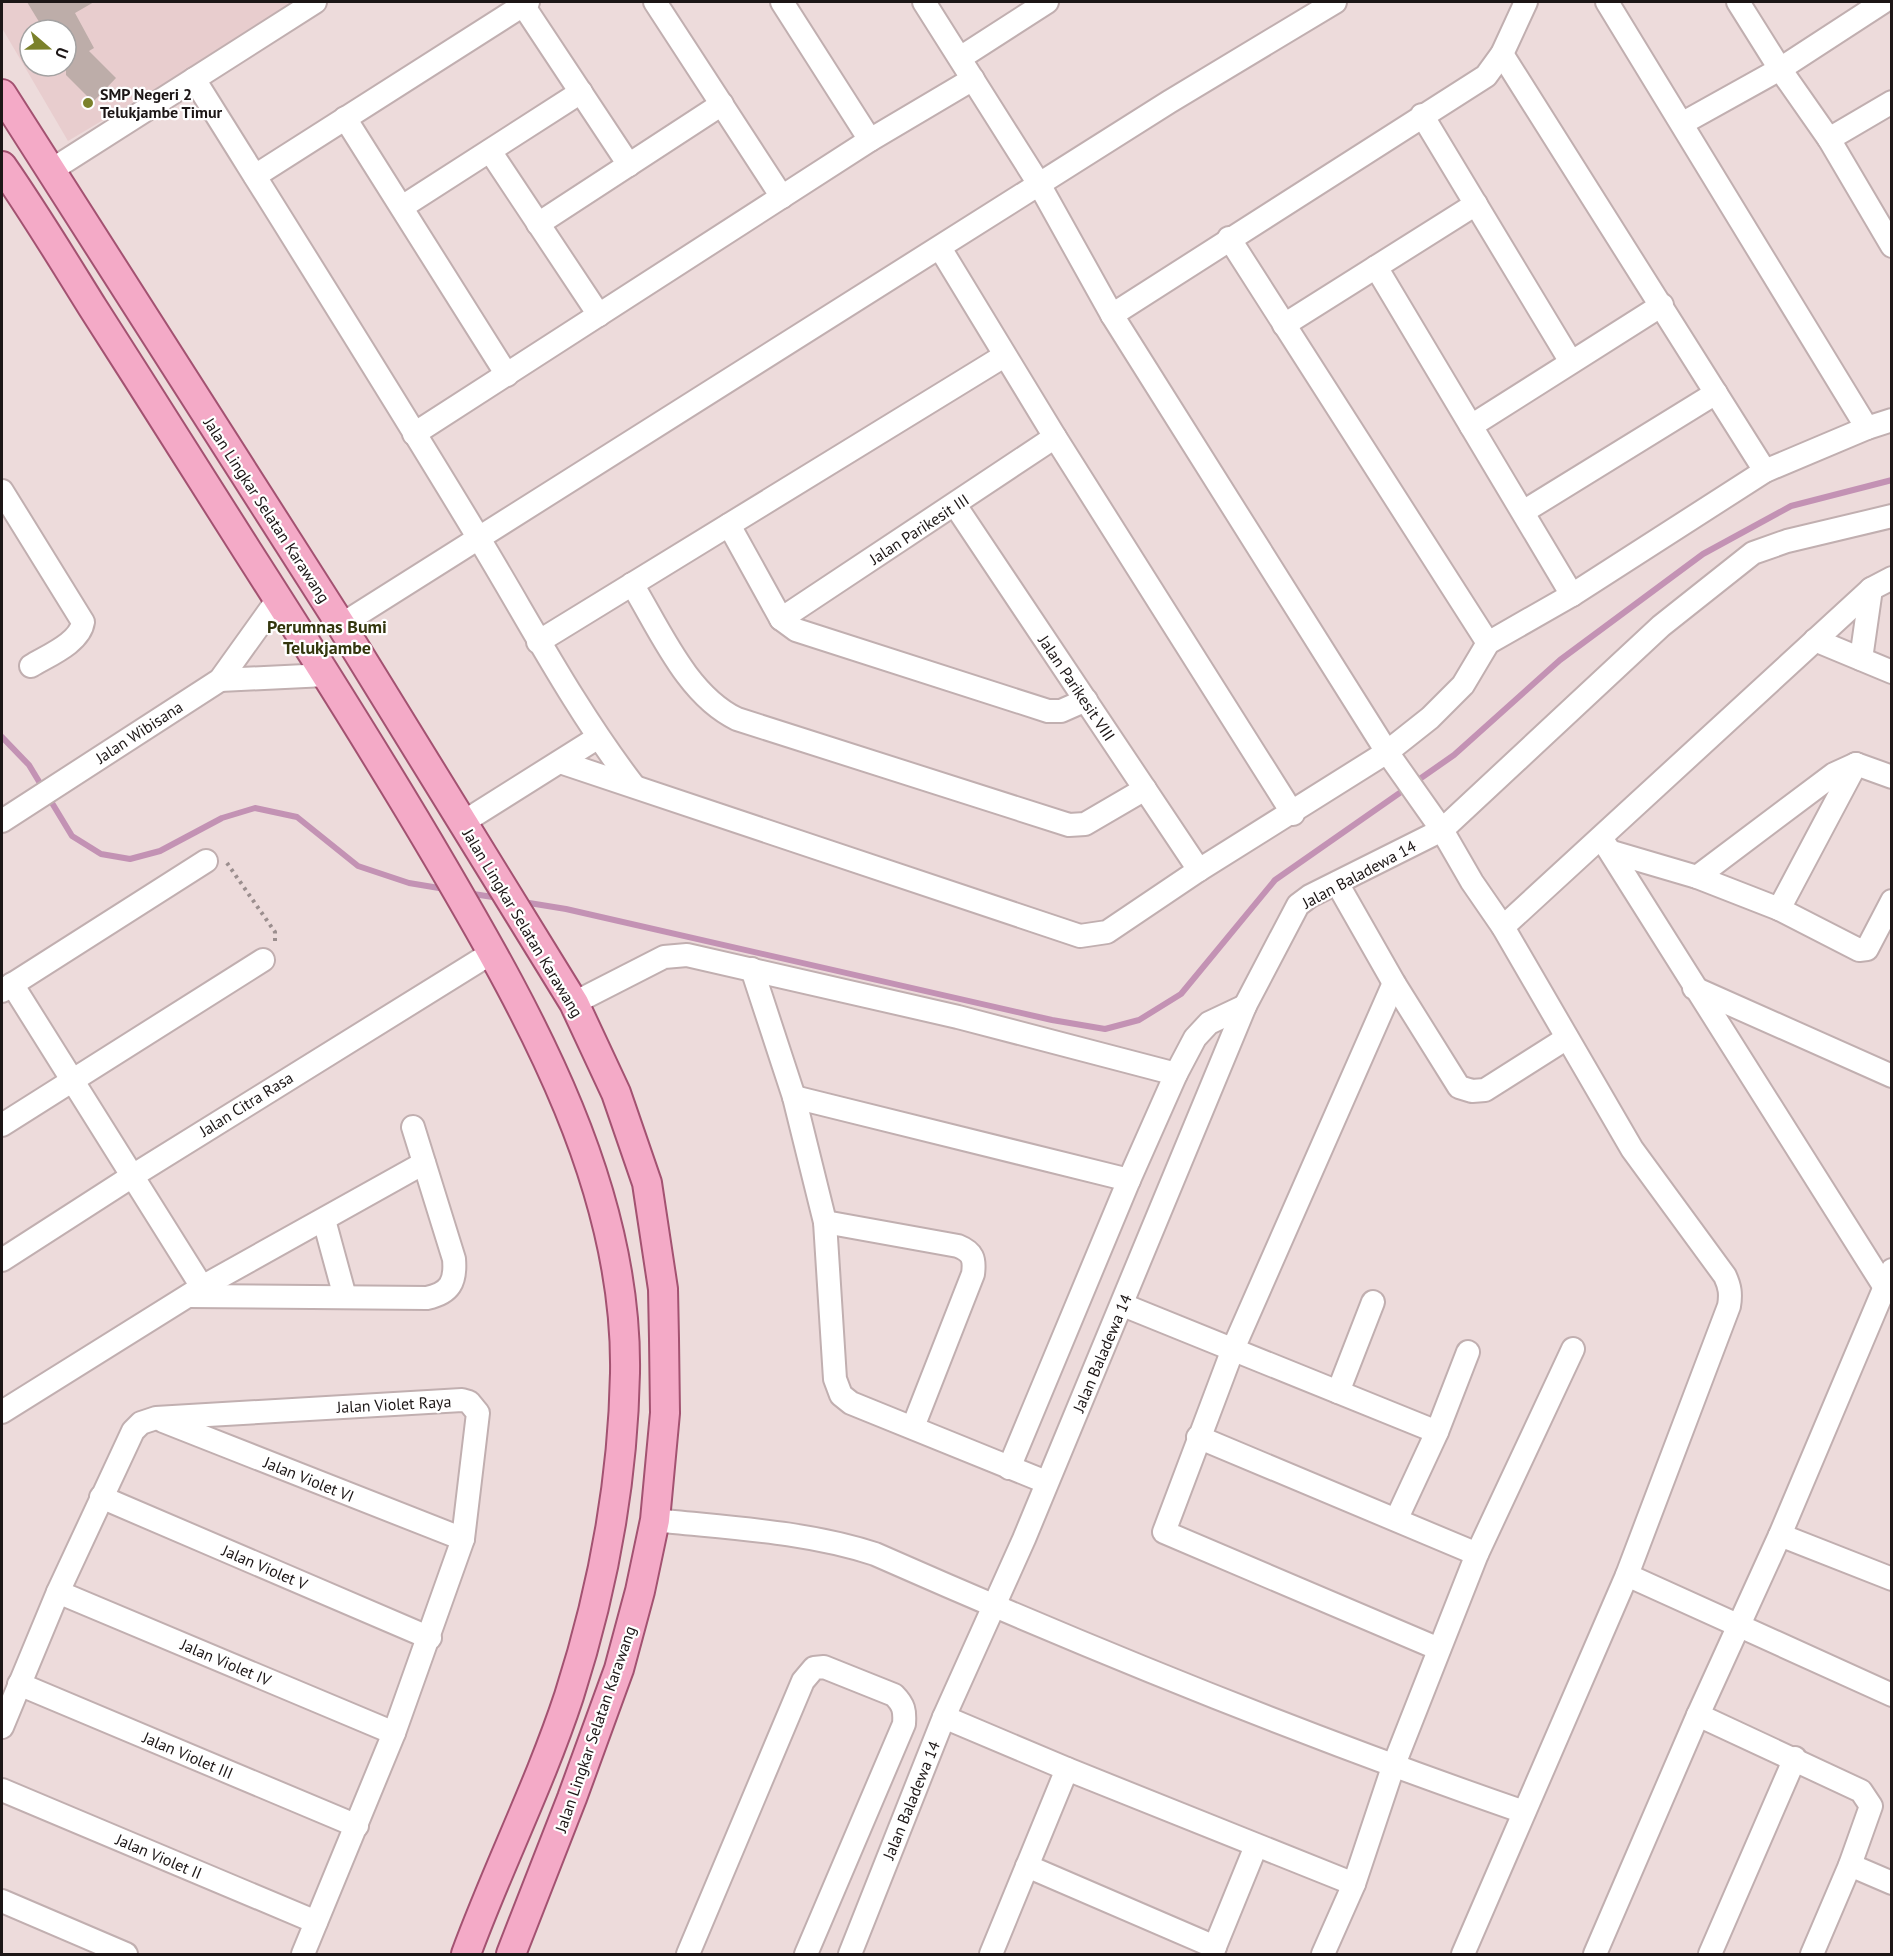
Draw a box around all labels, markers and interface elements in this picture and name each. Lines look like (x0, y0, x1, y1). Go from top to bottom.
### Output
north arrow (18, 18, 78, 78)
text: U (51, 45, 73, 61)
place label: SMP Negeri 2 Telukjambe Timur (100, 84, 222, 122)
marker: SMP Negeri 2 Telukjambe Timur (81, 96, 95, 110)
street label: Jalan Lingkar Selatan Karawang (199, 413, 334, 606)
street label: Jalan Parikesit III (865, 489, 972, 569)
district label: Perumnas Bumi Telukjambe (267, 615, 387, 659)
street label: Jalan Parikesit VIII (1034, 631, 1120, 745)
street label: Jalan Wibisana (91, 696, 186, 768)
street label: Jalan Lingkar Selatan Karawang (458, 824, 587, 1021)
street label: Jalan Baladewa 14 (1298, 835, 1420, 913)
street label: Jalan Citra Rasa (195, 1067, 297, 1141)
street label: Jalan Baladewa 14 (1068, 1291, 1136, 1416)
street label: Jalan Violet Raya (335, 1391, 452, 1417)
street label: Jalan Violet VI (260, 1451, 357, 1506)
street label: Jalan Violet V (218, 1540, 312, 1594)
street label: Jalan Lingkar Selatan Karawang (550, 1623, 640, 1836)
street label: Jalan Violet IV (177, 1634, 275, 1690)
street label: Jalan Violet III (139, 1727, 236, 1783)
street label: Jalan Baladewa 14 (878, 1738, 944, 1863)
street label: Jalan Violet II (112, 1829, 205, 1883)

